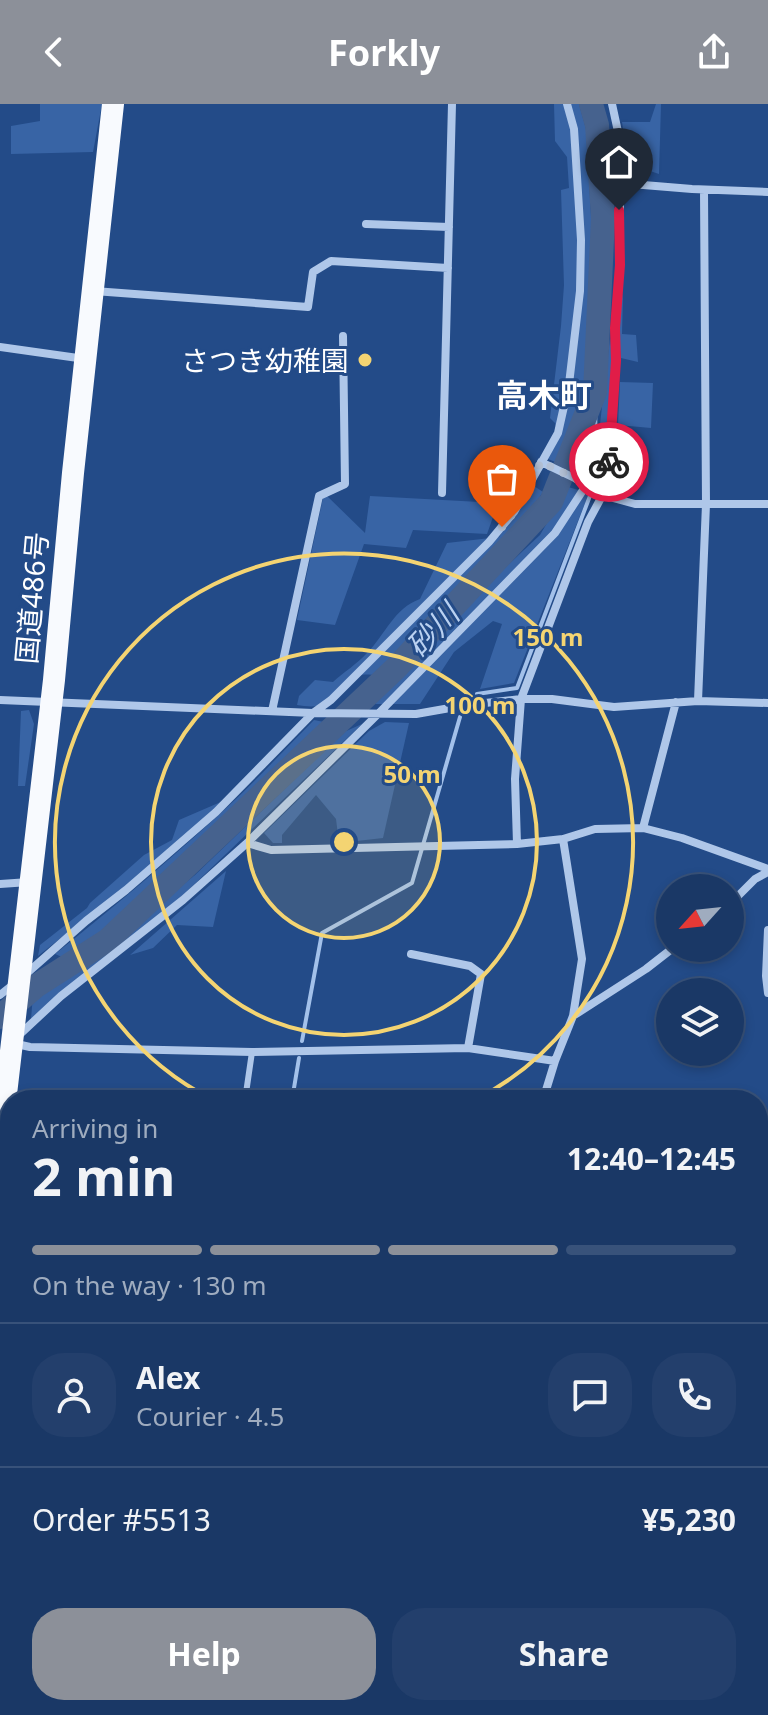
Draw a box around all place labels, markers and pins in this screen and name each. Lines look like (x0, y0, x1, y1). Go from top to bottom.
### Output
pin (585, 128, 653, 210)
place label: さつき幼稚園 (181, 341, 349, 379)
marker: さつき幼稚園 (356, 351, 374, 369)
pin (468, 445, 536, 527)
centre of rings (330, 828, 358, 856)

